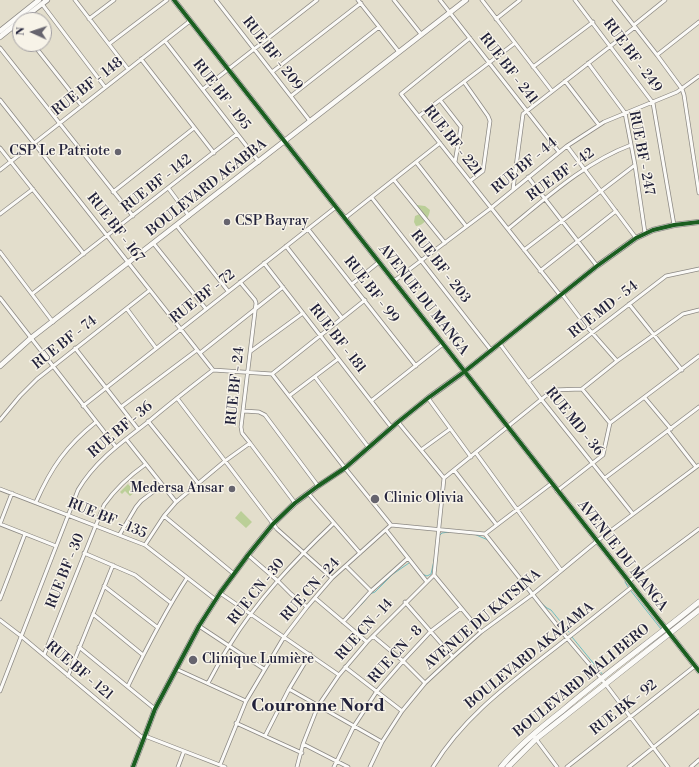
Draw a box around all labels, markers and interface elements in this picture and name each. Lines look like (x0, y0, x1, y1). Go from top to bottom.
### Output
north arrow (12, 12, 52, 52)
street label: RUE BF - 209 (238, 14, 306, 94)
street label: RUE BF - 249 (599, 16, 665, 96)
text: N (14, 27, 28, 36)
street label: RUE BF - 241 (475, 30, 541, 108)
street label: RUE BF - 148 (49, 54, 127, 120)
street label: RUE BF - 195 (188, 57, 254, 133)
street label: RUE BF - 221 (419, 102, 485, 180)
street label: RUE BF - 247 (625, 109, 657, 197)
street label: RUE BF - 44 (489, 134, 561, 198)
street label: BOULEVARD AGABBA (144, 136, 270, 240)
place label: CSP Le Patriote (9, 144, 110, 160)
street label: RUE BF - 42 (524, 145, 598, 205)
marker: CSP Le Patriote (113, 147, 123, 157)
street label: RUE BF - 142 (119, 151, 195, 217)
street label: RUE BF - 167 (83, 190, 147, 266)
place label: CSP Bayray (235, 214, 308, 230)
marker: CSP Bayray (222, 217, 232, 227)
street label: RUE BF - 203 (406, 227, 474, 307)
street label: AVENUE DU MANGA (374, 241, 472, 359)
street label: RUE BF - 99 (340, 253, 402, 327)
street label: RUE BF - 72 (167, 267, 239, 327)
street label: RUE MD - 54 (566, 278, 642, 342)
street label: RUE BF - 181 (305, 301, 369, 377)
street label: RUE BF - 74 (29, 313, 101, 373)
street label: RUE BF - 24 (224, 346, 248, 426)
street label: RUE MD - 36 (541, 384, 607, 460)
street label: RUE BF - 36 (85, 398, 157, 462)
place label: Medersa Ansar (130, 481, 224, 497)
marker: Medersa Ansar (227, 484, 237, 494)
place label: Clinic Olivia (384, 491, 464, 507)
marker: Clinic Olivia (369, 493, 381, 505)
street label: RUE BF - 135 (65, 495, 149, 543)
street label: AVENUE DU MANGA (573, 497, 671, 615)
street label: RUE BF - 30 (43, 531, 89, 611)
street label: RUE CN - 30 (225, 555, 289, 629)
street label: RUE CN - 24 (278, 555, 344, 625)
street label: AVENUE DU KATSINA (421, 566, 545, 674)
street label: RUE CN - 14 (333, 596, 397, 664)
street label: BOULEVARD AKAZAMA (462, 599, 598, 713)
street label: BOULEVARD MALI BERO (511, 621, 653, 741)
street label: RUE CN - 8 (366, 623, 426, 687)
street label: RUE BF - 121 (42, 638, 116, 704)
place label: Clinique Lumière (202, 652, 314, 668)
marker: Clinique Lumière (187, 654, 199, 666)
street label: RUE BK - 92 (587, 677, 661, 739)
district label: Couronne Nord (251, 696, 385, 718)

